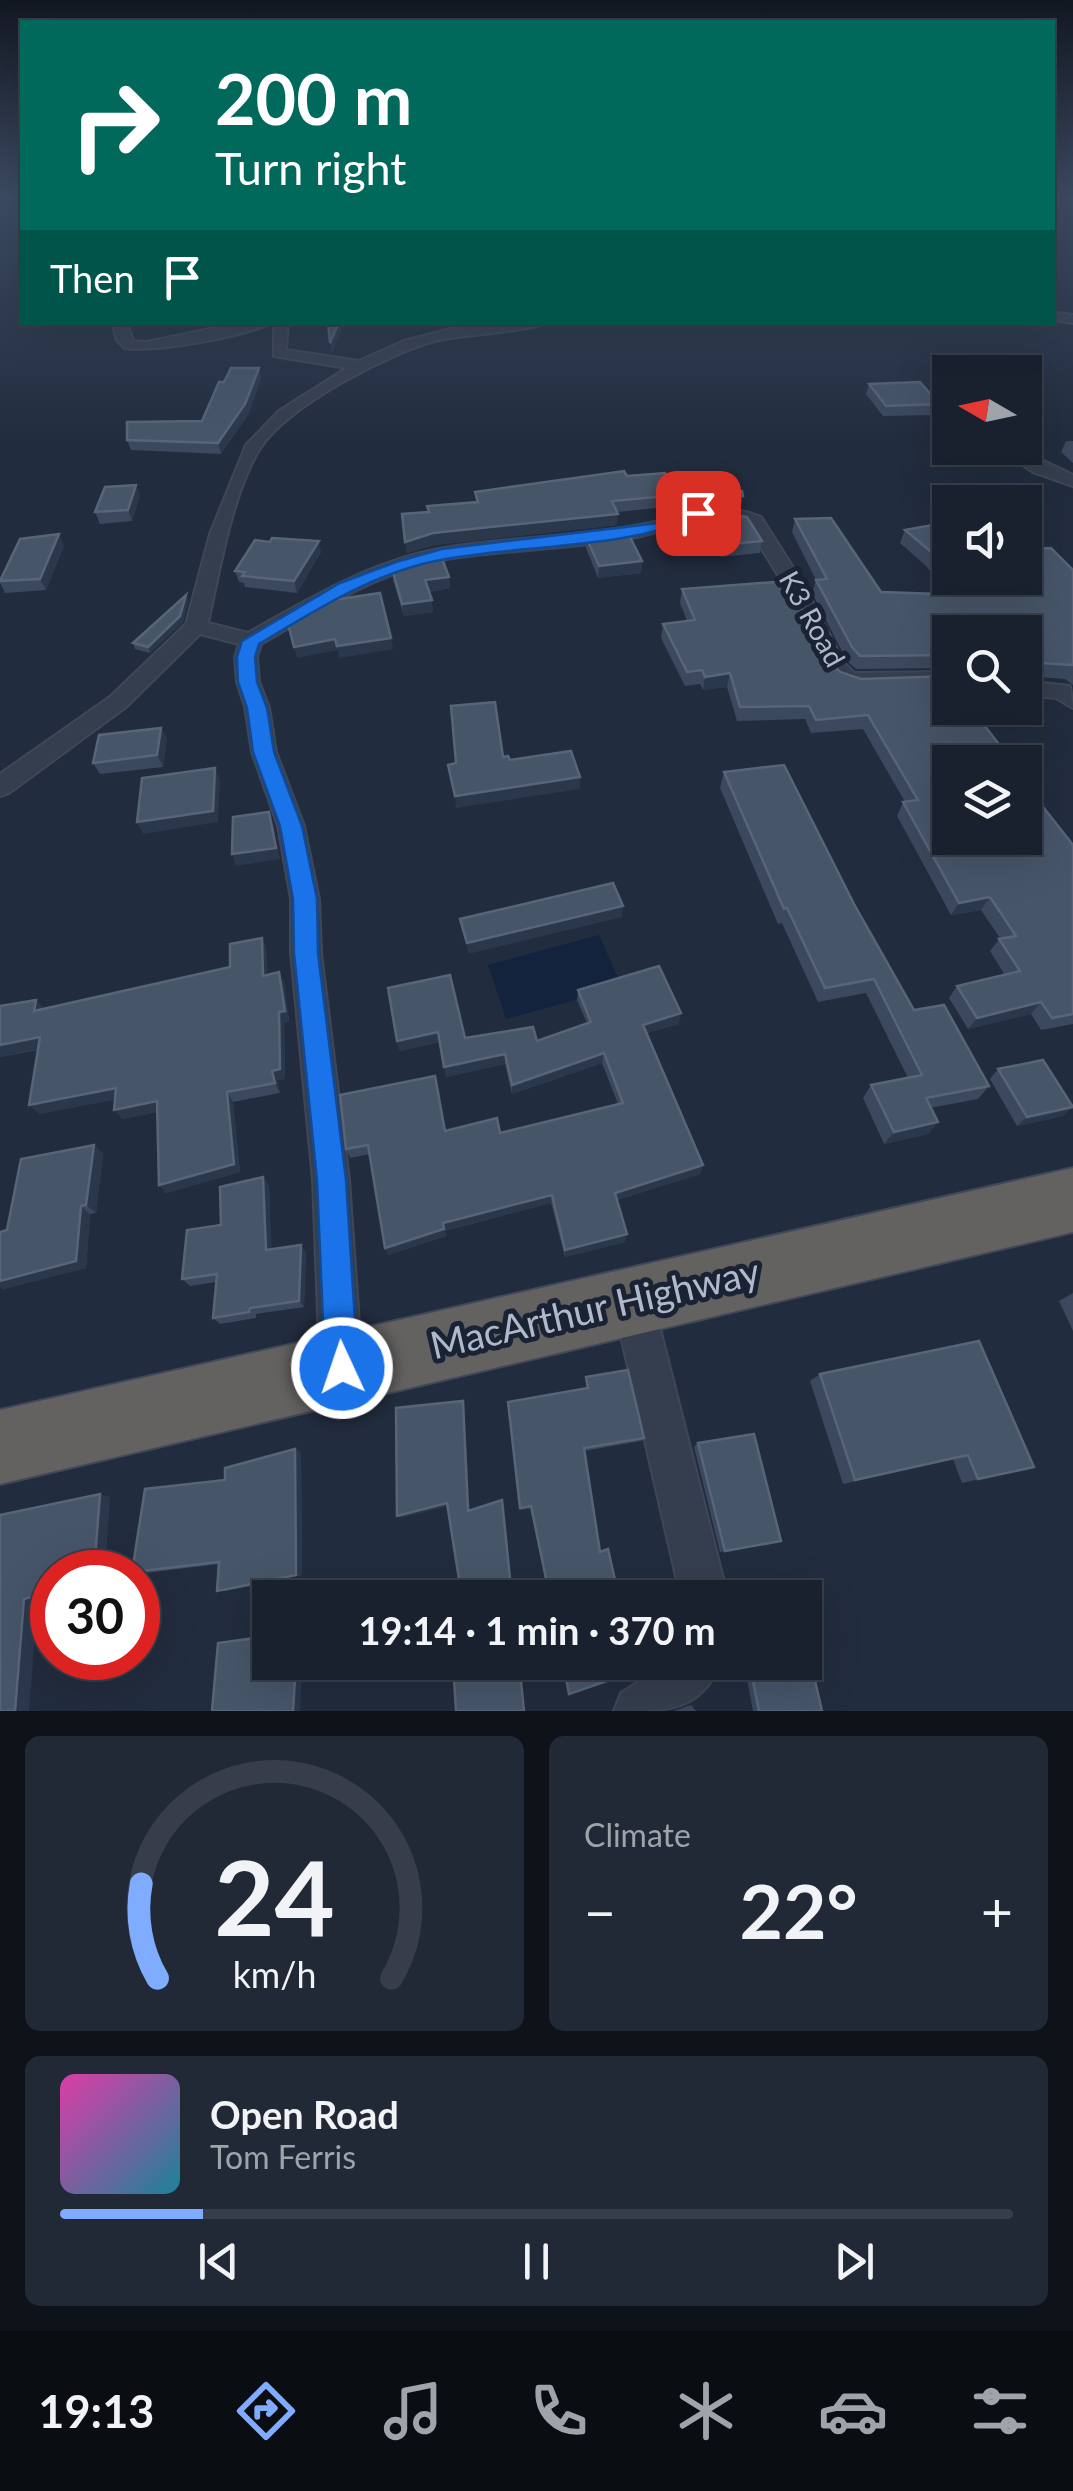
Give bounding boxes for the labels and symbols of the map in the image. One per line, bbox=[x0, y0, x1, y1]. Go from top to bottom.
north arrow bbox=[932, 355, 1042, 465]
pin bbox=[656, 471, 741, 556]
street label: K3 Road bbox=[773, 565, 853, 672]
street label: MacArthur Highway bbox=[426, 1247, 764, 1367]
position arrow bbox=[290, 1316, 394, 1420]
speed limit sign: 30 bbox=[30, 1550, 160, 1680]

